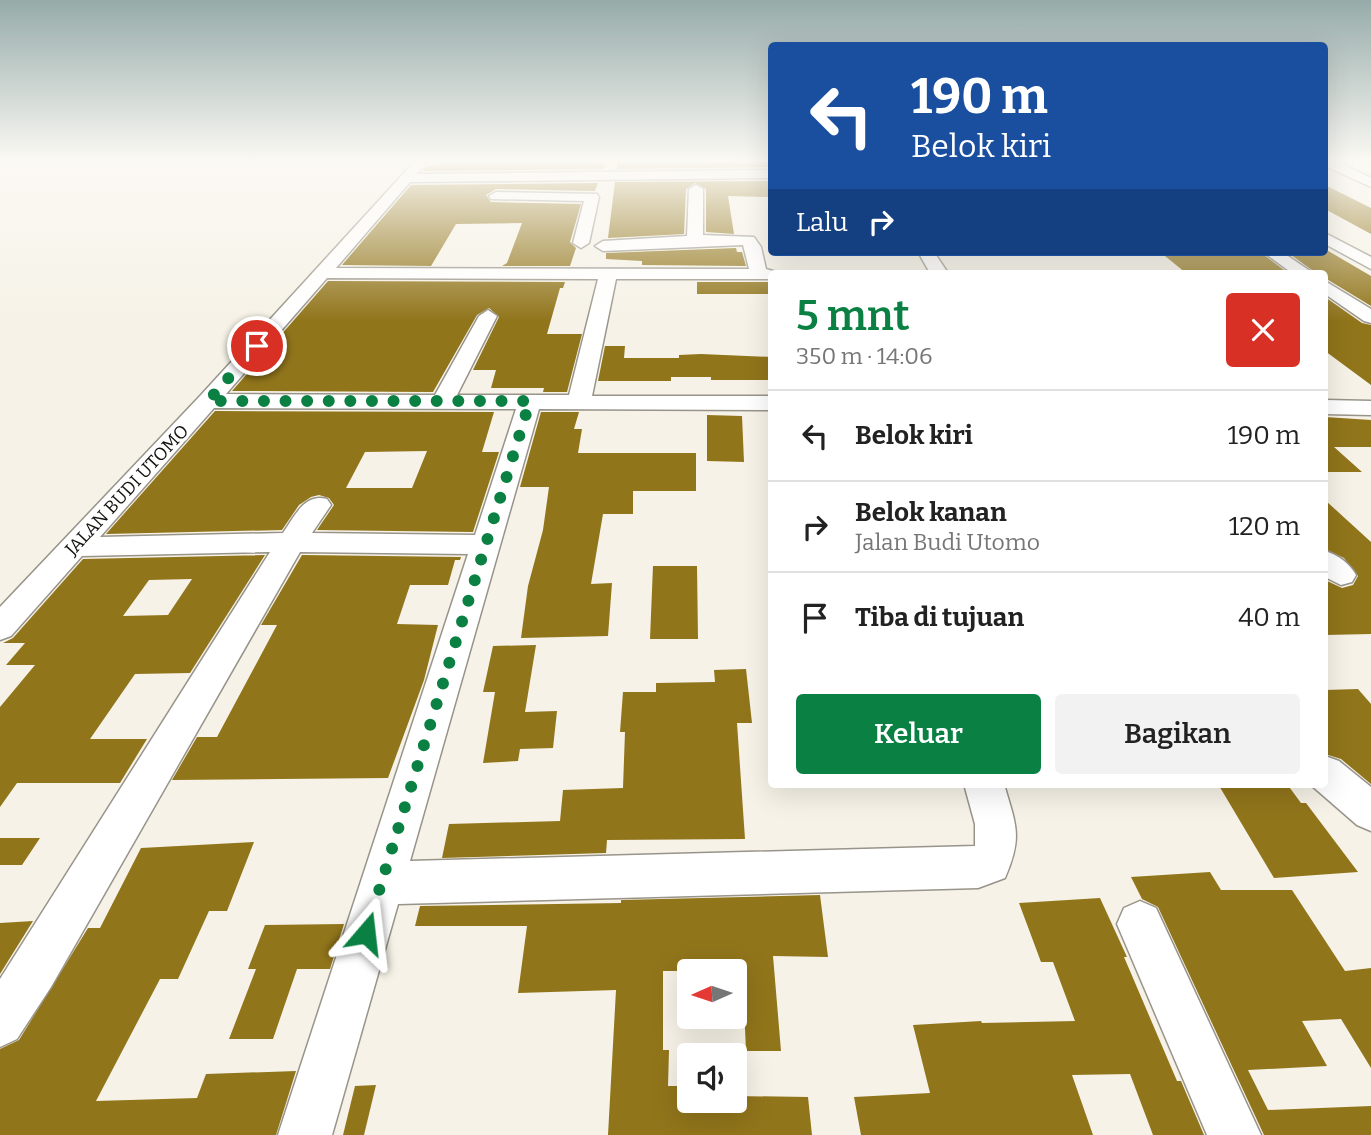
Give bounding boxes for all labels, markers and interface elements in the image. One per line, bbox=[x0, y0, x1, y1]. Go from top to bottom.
text: 190 m bbox=[911, 67, 1048, 126]
icon: left bbox=[796, 70, 887, 161]
text: Belok kiri bbox=[911, 127, 1051, 165]
icon: right bbox=[862, 203, 900, 241]
text: Lalu bbox=[796, 207, 848, 238]
text: 5 mnt bbox=[796, 291, 910, 341]
button: close bbox=[1226, 293, 1300, 367]
pin bbox=[227, 316, 287, 376]
icon: arrive bbox=[238, 327, 276, 365]
text: 350 m · 14:06 bbox=[796, 342, 933, 370]
icon: left bbox=[796, 417, 834, 455]
street label: JALAN BUDI UTOMO bbox=[60, 420, 193, 561]
text: Belok kiri bbox=[855, 420, 973, 451]
text: 190 m bbox=[1228, 420, 1300, 451]
text: Belok kanan bbox=[855, 497, 1007, 528]
icon: right bbox=[796, 508, 834, 546]
text: 120 m bbox=[1229, 511, 1300, 542]
text: Jalan Budi Utomo bbox=[855, 528, 1040, 556]
icon: arrive bbox=[796, 599, 834, 637]
text: Tiba di tujuan bbox=[855, 602, 1024, 633]
text: 40 m bbox=[1238, 602, 1300, 633]
button: Keluar bbox=[796, 694, 1041, 774]
button: Bagikan bbox=[1055, 694, 1300, 774]
position arrow bbox=[329, 896, 403, 970]
north arrow bbox=[677, 959, 747, 1029]
map controls bbox=[677, 959, 747, 1113]
button: sound bbox=[677, 1043, 747, 1113]

